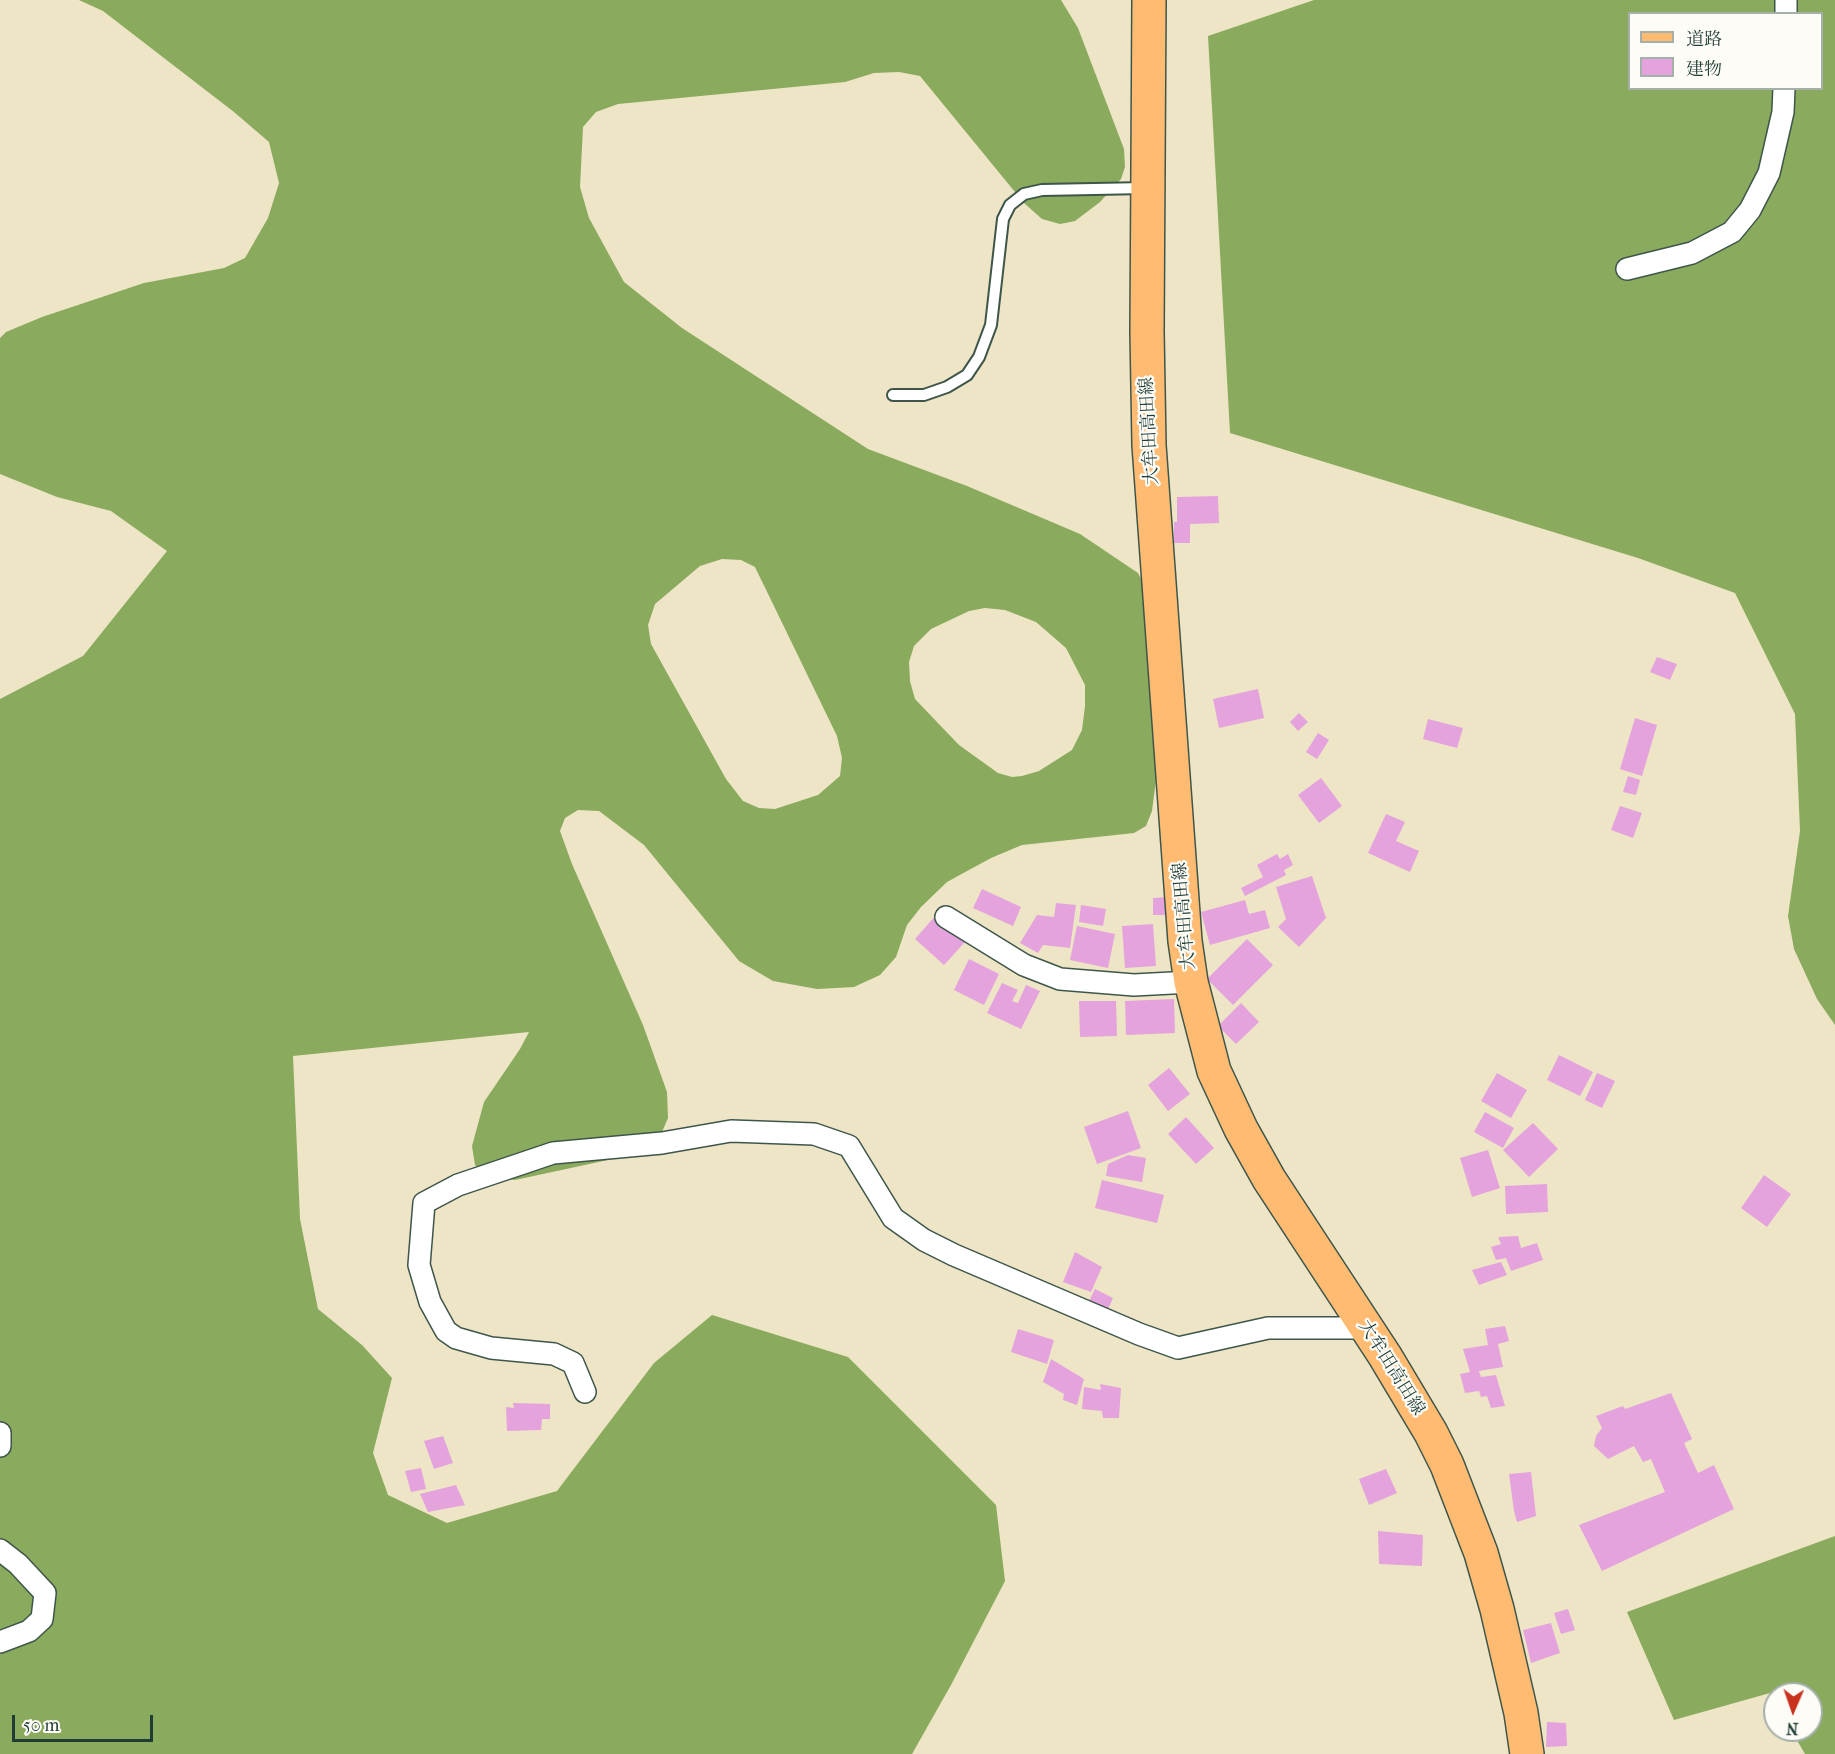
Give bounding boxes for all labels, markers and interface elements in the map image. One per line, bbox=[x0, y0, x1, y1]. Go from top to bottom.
legend bbox=[1628, 12, 1823, 90]
text: 道路 bbox=[1686, 29, 1722, 50]
text: 建物 bbox=[1686, 59, 1722, 80]
street label: 大牟田高田線 bbox=[1136, 377, 1164, 485]
street label: 大牟田高田線 bbox=[1170, 861, 1200, 971]
street label: 大牟田高田線 bbox=[1353, 1316, 1429, 1420]
north arrow bbox=[1763, 1682, 1823, 1742]
scale bar bbox=[15, 1703, 156, 1741]
text: 50 m bbox=[23, 1715, 59, 1736]
text: N bbox=[1786, 1719, 1799, 1738]

